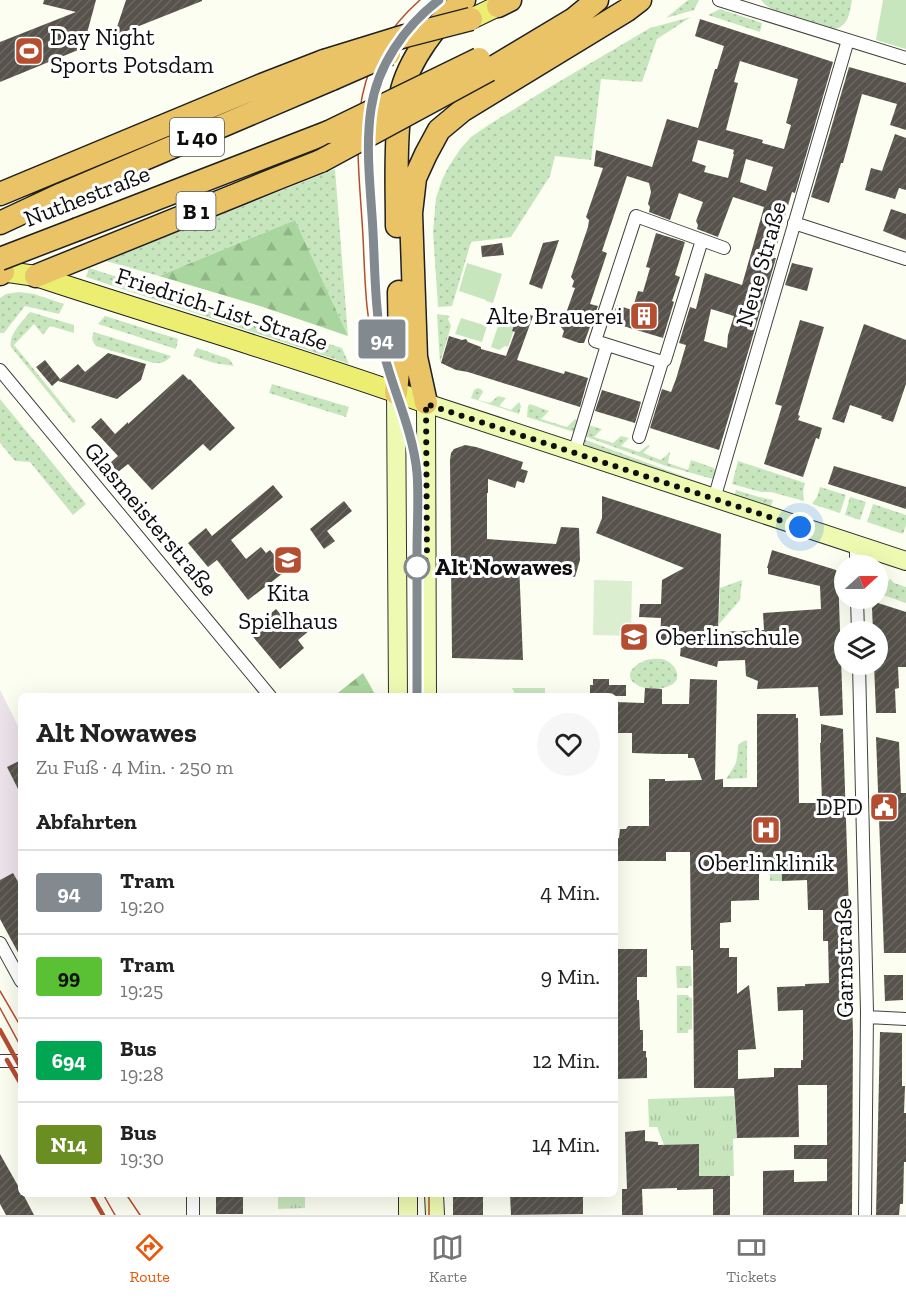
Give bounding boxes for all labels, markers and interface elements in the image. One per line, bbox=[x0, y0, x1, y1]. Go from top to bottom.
place label: Day Night Sports Potsdam bbox=[50, 22, 214, 79]
sports icon: Day Night Sports Potsdam bbox=[13, 35, 45, 67]
road number: L 40 bbox=[170, 118, 224, 156]
street label: Nuthestraße bbox=[20, 158, 154, 233]
road number: B 1 bbox=[176, 192, 216, 230]
street label: Neue Straße bbox=[729, 198, 792, 330]
street label: Friedrich-List-Straße bbox=[112, 261, 332, 357]
building icon: Alte Brauerei bbox=[628, 300, 660, 332]
place label: Alte Brauerei bbox=[486, 301, 623, 330]
line badge: 94 bbox=[355, 320, 409, 358]
text: 94 bbox=[370, 327, 394, 352]
street label: Glasmeisterstraße bbox=[78, 436, 224, 602]
your location bbox=[785, 512, 815, 542]
school or university icon: Kita Spielhaus bbox=[272, 544, 304, 576]
place label: Alt Nowawes bbox=[435, 552, 573, 581]
marker: Alt Nowawes bbox=[404, 554, 430, 580]
north arrow bbox=[834, 555, 888, 609]
map controls bbox=[834, 555, 888, 675]
place label: Kita Spielhaus bbox=[238, 578, 338, 635]
school or university icon: Oberlinschule bbox=[618, 621, 650, 653]
button: layers bbox=[834, 621, 888, 675]
place label: Oberlinschule bbox=[655, 622, 799, 651]
button: heart bbox=[537, 713, 600, 776]
text: Alt Nowawes bbox=[36, 716, 197, 749]
text: Zu Fuß · 4 Min. · 250 m bbox=[36, 755, 233, 779]
public building icon: DPD bbox=[868, 791, 900, 823]
place label: DPD bbox=[816, 792, 863, 821]
text: Abfahrten bbox=[36, 808, 137, 835]
hospital icon: Oberlinklinik bbox=[750, 814, 782, 846]
place label: Oberlinklinik bbox=[698, 848, 835, 877]
text: Tram bbox=[120, 867, 174, 894]
text: 4 Min. bbox=[540, 879, 600, 906]
text: 94 bbox=[57, 880, 81, 905]
text: 19:20 bbox=[120, 894, 165, 918]
street label: Garnstraße bbox=[828, 898, 859, 1018]
text: Tram bbox=[120, 951, 174, 978]
text: 9 Min. bbox=[541, 963, 600, 990]
text: 99 bbox=[58, 964, 80, 989]
text: 19:25 bbox=[120, 978, 163, 1002]
text: Bus bbox=[120, 1035, 157, 1062]
text: 12 Min. bbox=[532, 1047, 600, 1074]
text: 694 bbox=[52, 1048, 86, 1073]
text: 19:28 bbox=[120, 1062, 164, 1086]
text: Bus bbox=[120, 1119, 157, 1146]
text: 14 Min. bbox=[532, 1131, 600, 1158]
text: N14 bbox=[51, 1132, 87, 1157]
text: 19:30 bbox=[120, 1146, 164, 1170]
tab: Route bbox=[130, 1231, 170, 1286]
tab: Karte bbox=[429, 1231, 467, 1286]
tab: Tickets bbox=[726, 1231, 776, 1286]

